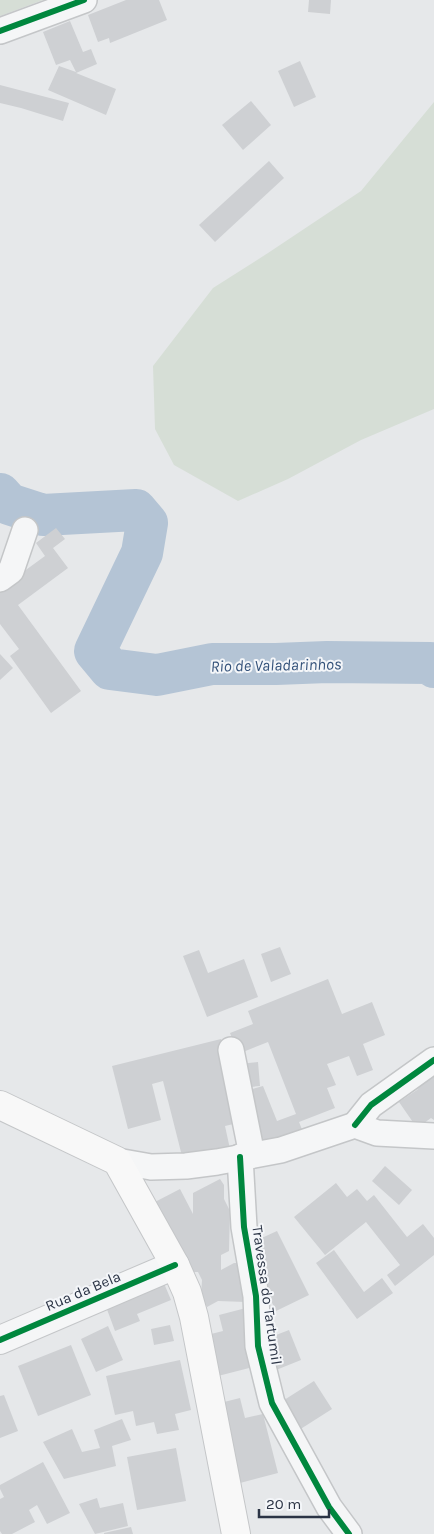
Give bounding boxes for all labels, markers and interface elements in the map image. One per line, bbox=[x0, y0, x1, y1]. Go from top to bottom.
water label: Rio de Valadarinhos bbox=[210, 654, 342, 676]
street label: Travessa do Tartumil bbox=[248, 1224, 286, 1366]
street label: Rua da Bela bbox=[43, 1267, 123, 1315]
scale bar bbox=[259, 1486, 329, 1518]
text: 20 m bbox=[266, 1495, 301, 1513]

